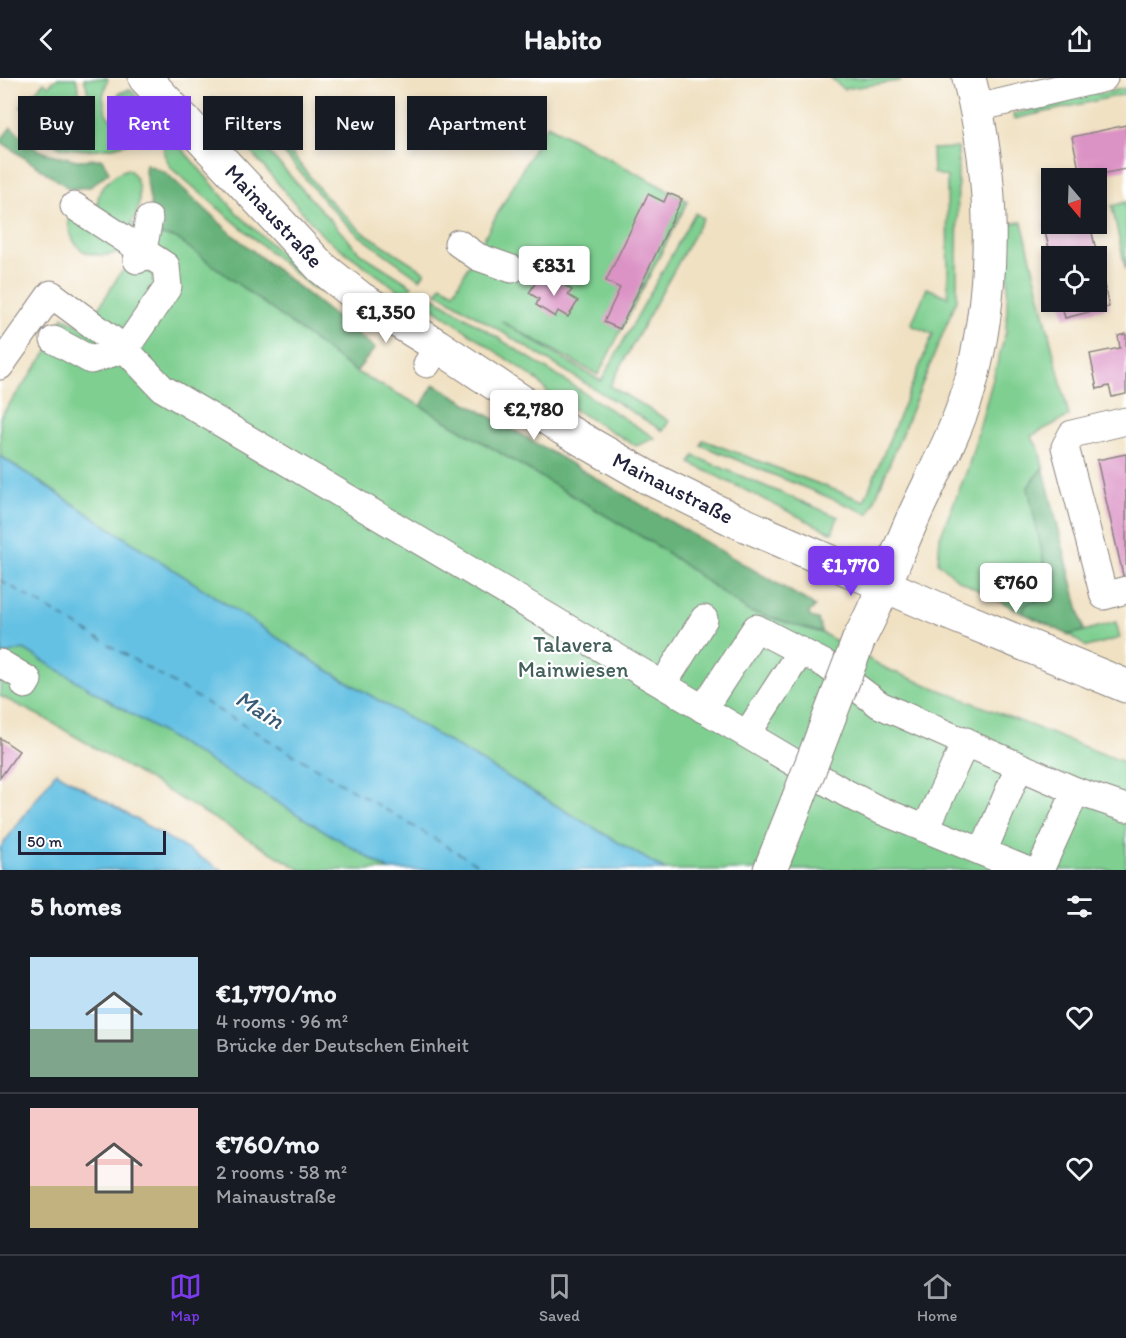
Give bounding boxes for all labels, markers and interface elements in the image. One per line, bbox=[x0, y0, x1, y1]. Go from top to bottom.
icon: back bbox=[30, 23, 63, 56]
text: Habito bbox=[524, 23, 602, 56]
icon: share bbox=[1063, 23, 1096, 56]
chip: Buy bbox=[18, 96, 95, 150]
chip: Rent bbox=[107, 96, 191, 150]
chip: Filters bbox=[203, 96, 303, 150]
chip: New bbox=[315, 96, 395, 150]
chip: Apartment bbox=[407, 96, 547, 150]
street label: Mainaustraße bbox=[219, 158, 329, 274]
north arrow bbox=[1041, 168, 1107, 234]
map controls bbox=[1041, 168, 1107, 312]
pin: €831 bbox=[518, 246, 590, 297]
button: locate bbox=[1041, 246, 1107, 312]
text: €831 bbox=[533, 253, 575, 277]
pin: €1,350 bbox=[337, 293, 435, 344]
text: €1,350 bbox=[356, 300, 416, 324]
pin: €2,780 bbox=[485, 390, 583, 441]
text: €2,780 bbox=[504, 397, 564, 421]
street label: Mainaustraße bbox=[608, 446, 738, 530]
pin: €1,770 bbox=[802, 546, 900, 597]
text: €1,770 bbox=[822, 553, 880, 577]
pin: €760 bbox=[980, 563, 1052, 614]
text: €760 bbox=[994, 570, 1038, 594]
park label: Talavera Mainwiesen bbox=[518, 631, 629, 683]
water label: Main bbox=[231, 683, 290, 735]
scale bar bbox=[18, 828, 166, 856]
text: 50 m bbox=[27, 832, 62, 851]
text: 5 homes bbox=[30, 890, 122, 922]
icon: filters bbox=[1063, 890, 1096, 923]
text: €1,770/mo bbox=[216, 977, 337, 1009]
icon: home bbox=[78, 981, 150, 1053]
icon: heart bbox=[1063, 1001, 1096, 1034]
text: 4 rooms · 96 m² bbox=[216, 1009, 348, 1033]
text: Brücke der Deutschen Einheit bbox=[216, 1033, 469, 1057]
text: €760/mo bbox=[216, 1128, 320, 1160]
icon: home bbox=[78, 1132, 150, 1204]
icon: heart bbox=[1063, 1152, 1096, 1185]
text: 2 rooms · 58 m² bbox=[216, 1160, 347, 1184]
text: Mainaustraße bbox=[216, 1184, 336, 1208]
tab: Map bbox=[169, 1270, 202, 1325]
tab: Saved bbox=[539, 1270, 580, 1325]
tab: Home bbox=[917, 1270, 957, 1325]

